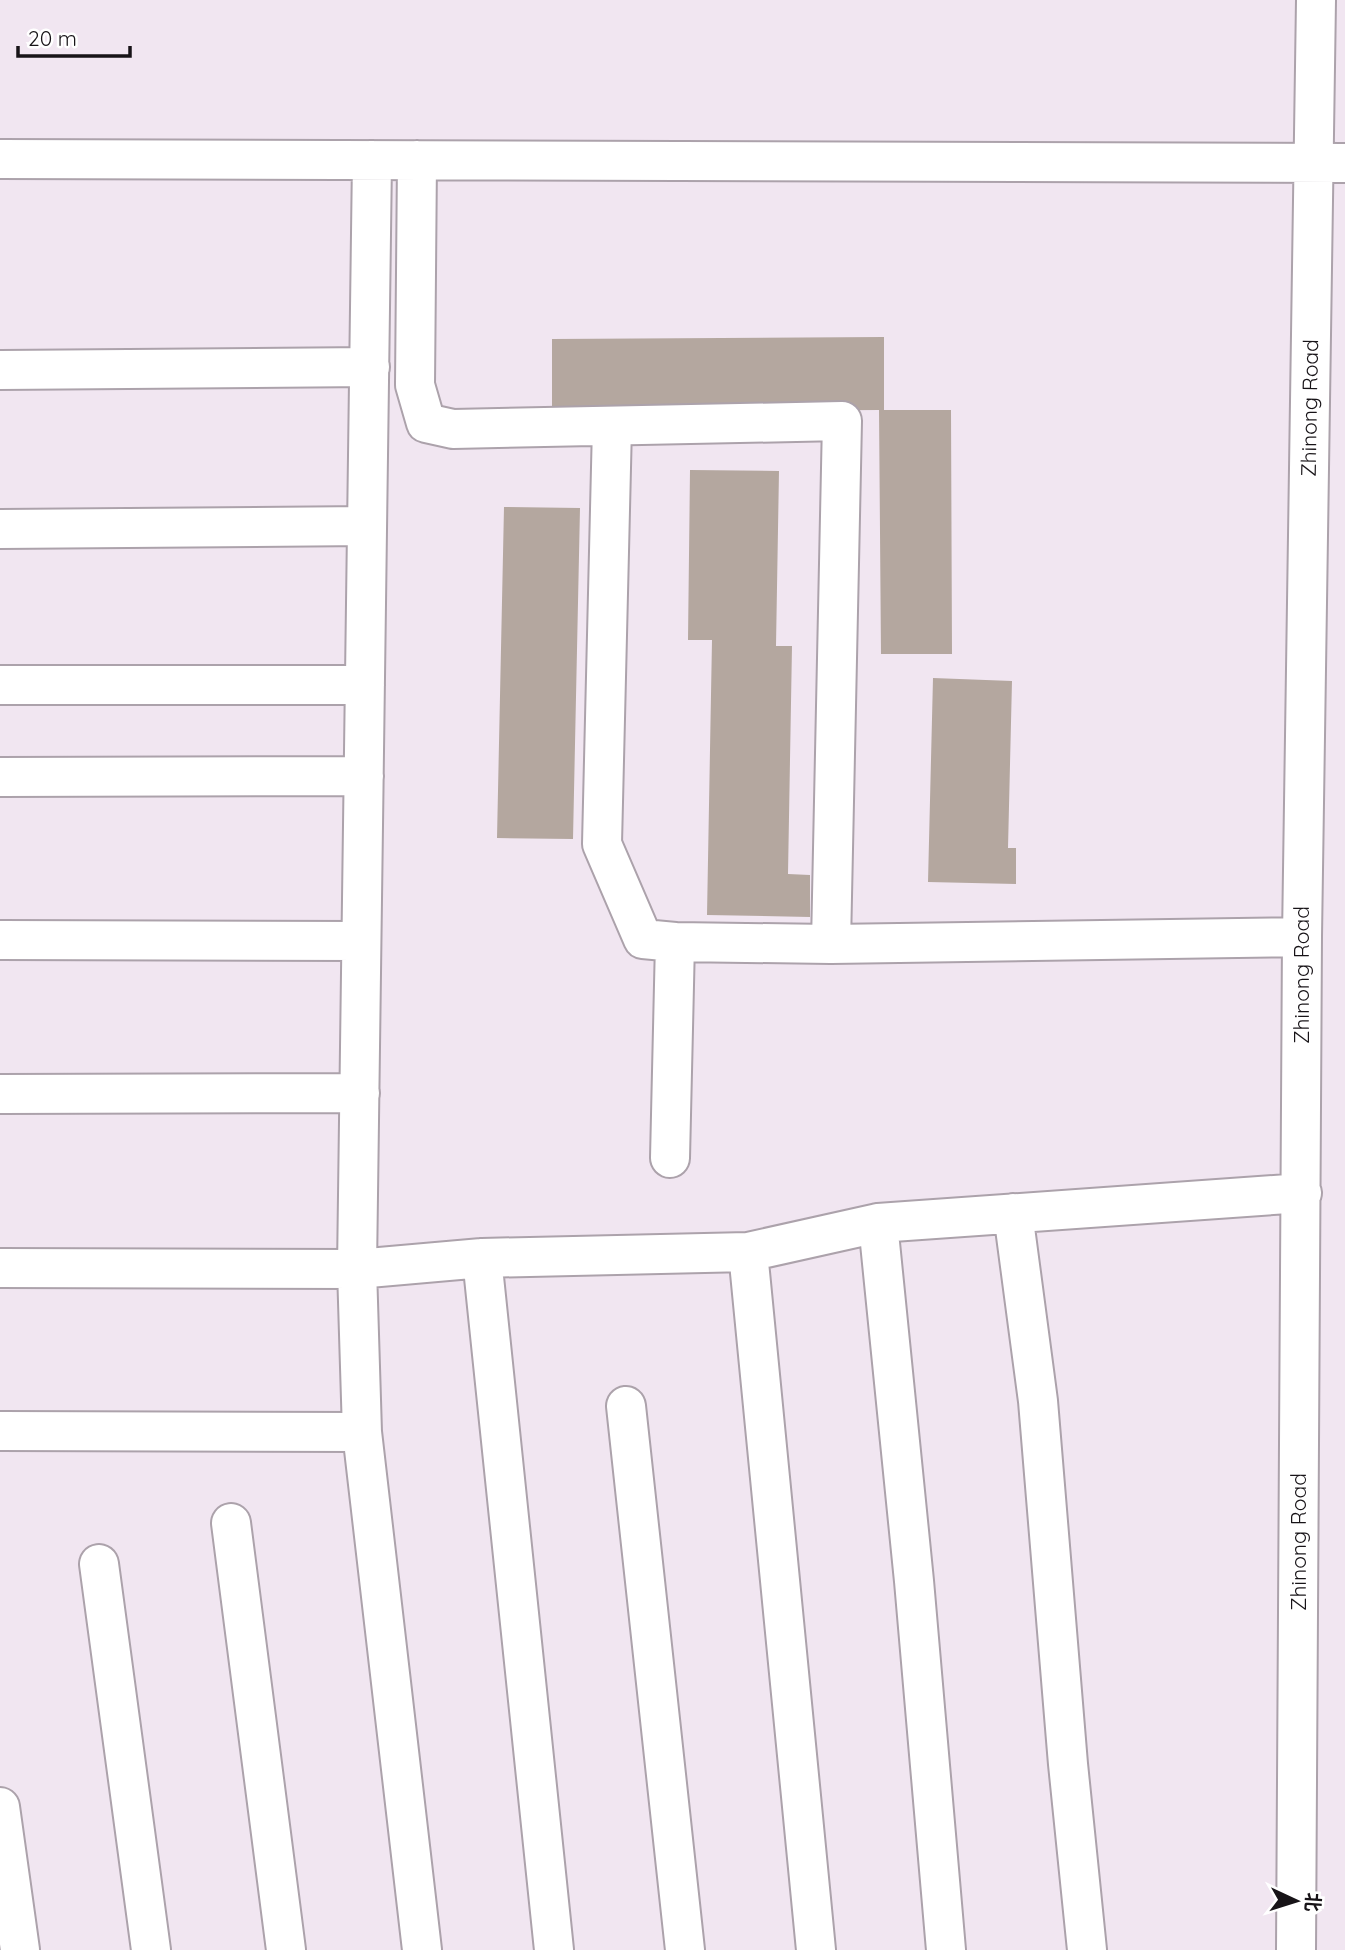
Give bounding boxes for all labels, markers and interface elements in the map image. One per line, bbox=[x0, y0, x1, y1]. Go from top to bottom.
scale bar bbox=[18, 14, 130, 58]
text: 20 m bbox=[28, 25, 77, 51]
street label: Zhinong Road bbox=[1295, 339, 1323, 477]
street label: Zhinong Road bbox=[1288, 906, 1314, 1044]
street label: Zhinong Road bbox=[1285, 1473, 1311, 1611]
north arrow bbox=[1261, 1866, 1331, 1936]
text: 北 bbox=[1300, 1892, 1326, 1913]

